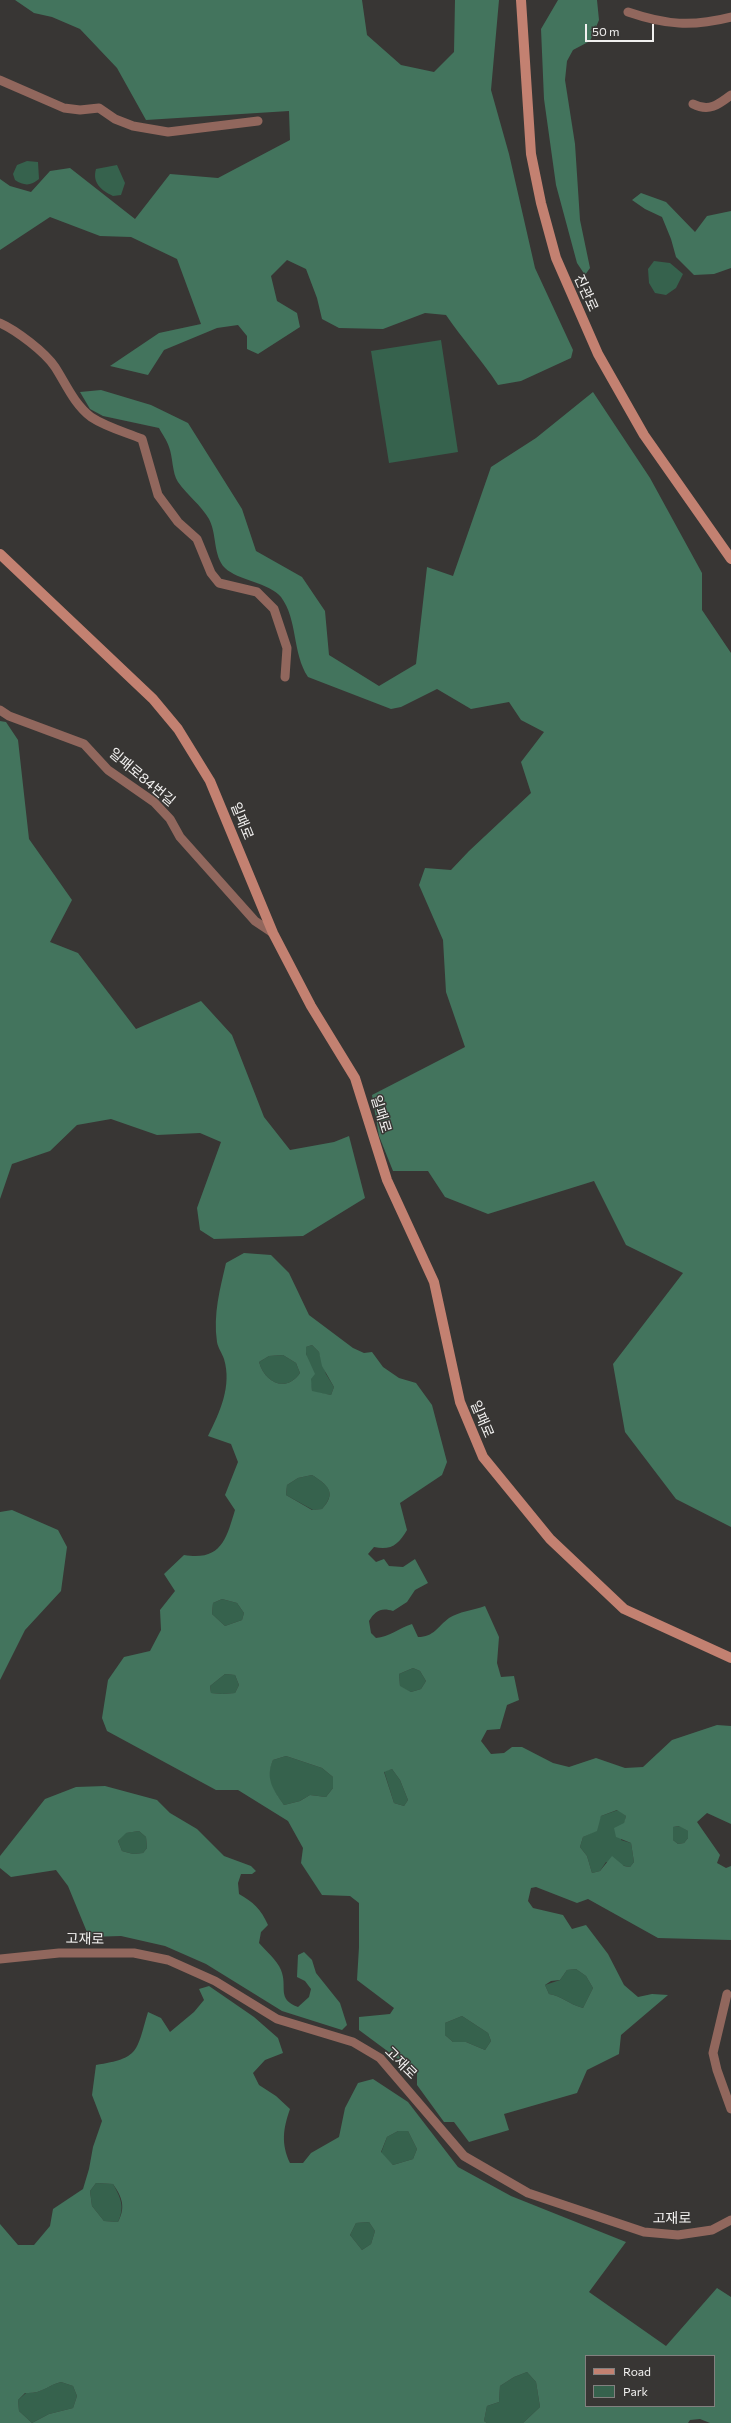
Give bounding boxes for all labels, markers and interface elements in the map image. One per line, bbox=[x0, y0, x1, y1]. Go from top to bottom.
scale bar bbox=[587, 16, 656, 42]
text: 50 m bbox=[592, 24, 620, 38]
street label: 진관로 bbox=[570, 272, 602, 314]
street label: 일패로84번길 bbox=[105, 744, 179, 810]
street label: 일패로 bbox=[227, 800, 257, 842]
street label: 일패로 bbox=[367, 1093, 395, 1135]
street label: 일패로 bbox=[467, 1398, 497, 1440]
street label: 고재로 bbox=[66, 1930, 104, 1948]
street label: 고재로 bbox=[381, 2043, 421, 2083]
street label: 고재로 bbox=[653, 2210, 691, 2226]
legend bbox=[585, 2355, 715, 2407]
text: Road bbox=[623, 2364, 651, 2378]
text: Park bbox=[623, 2384, 648, 2398]

